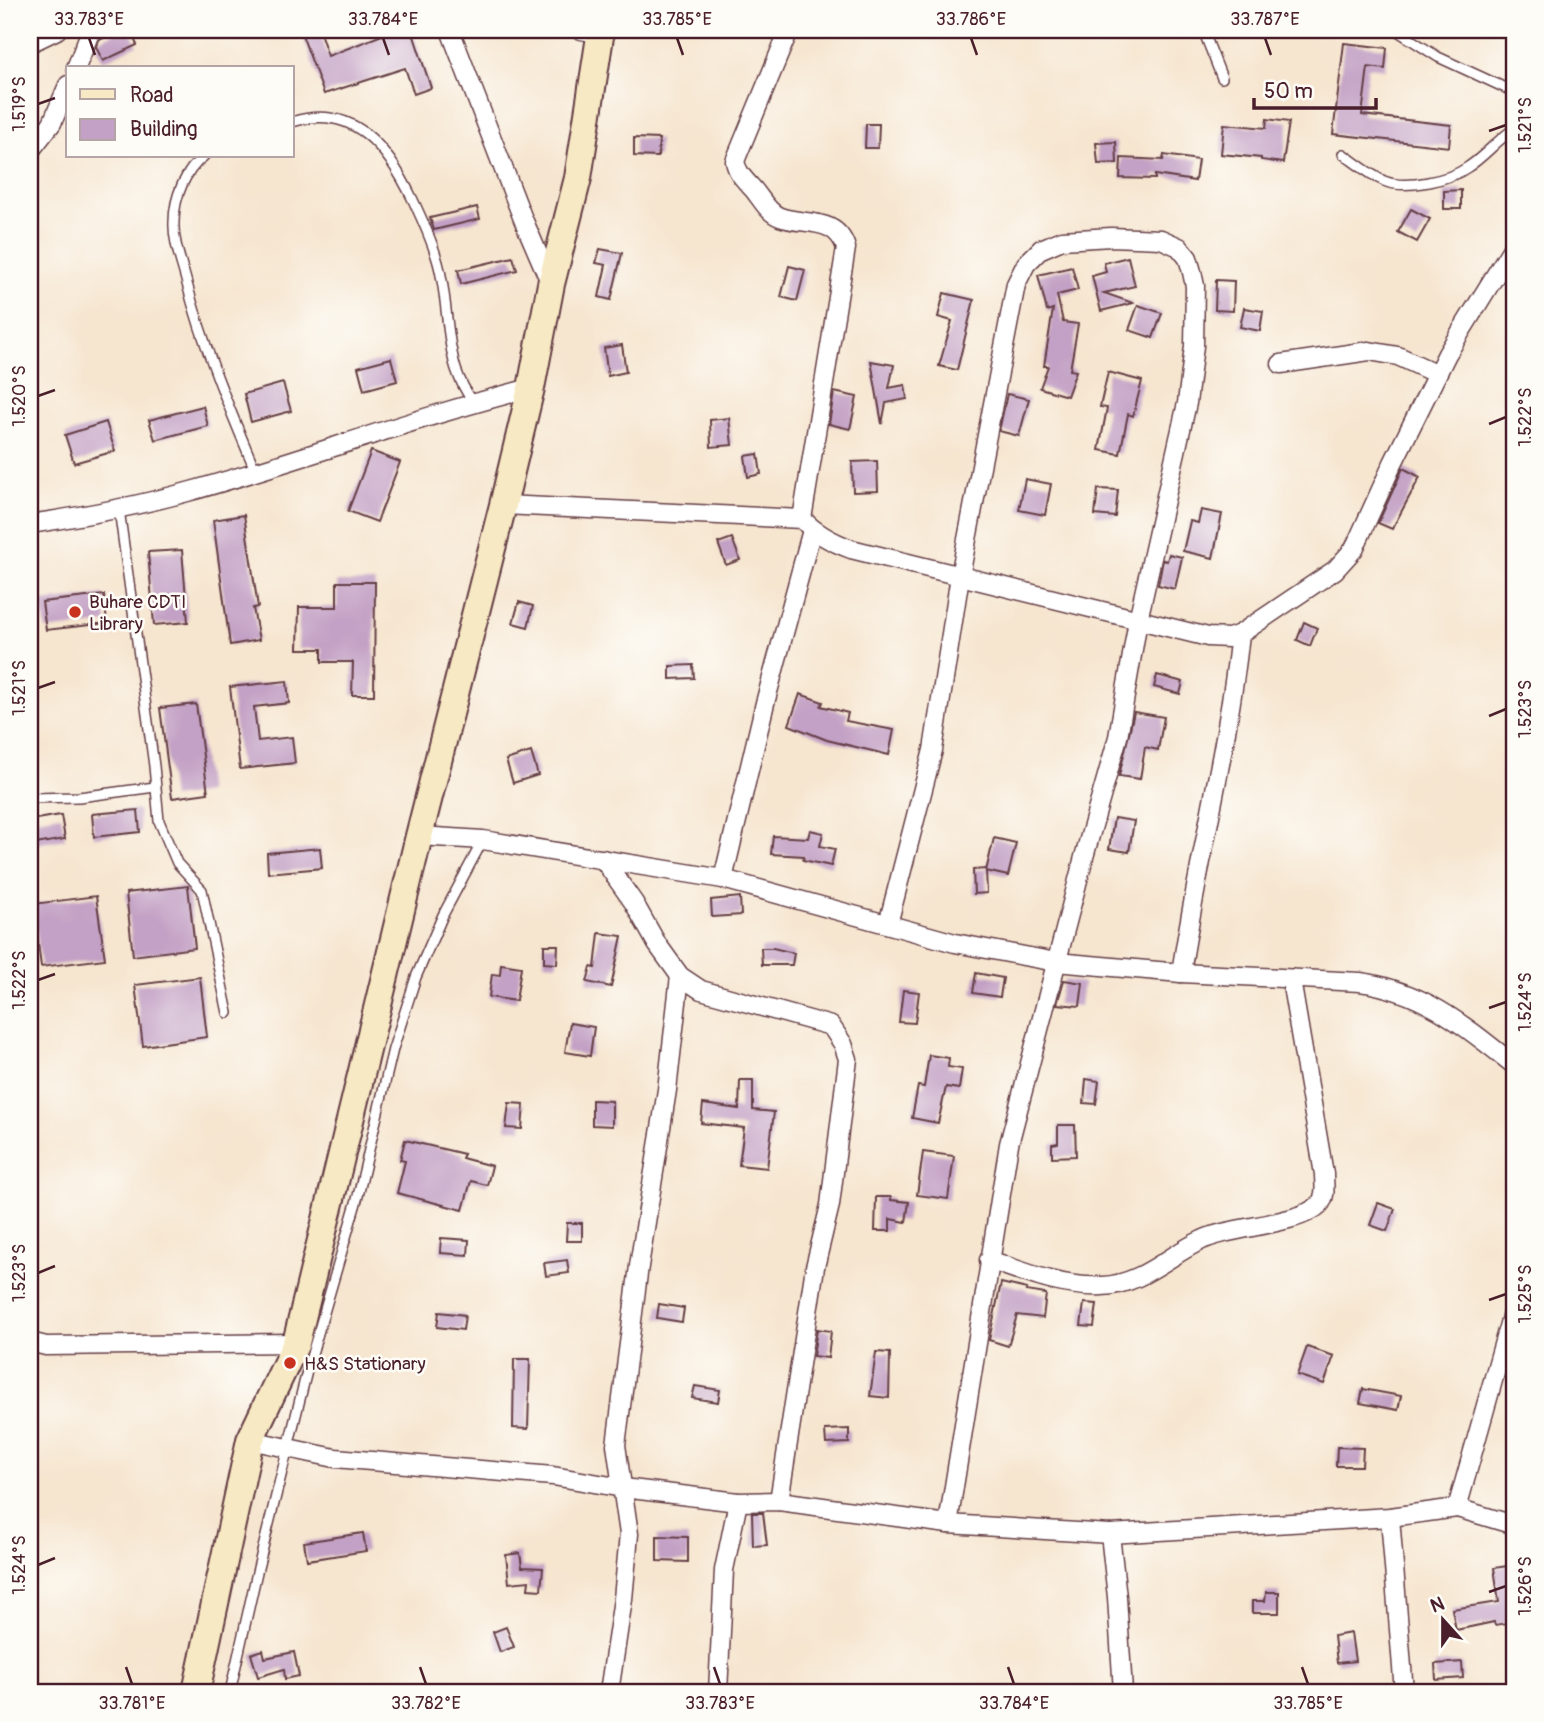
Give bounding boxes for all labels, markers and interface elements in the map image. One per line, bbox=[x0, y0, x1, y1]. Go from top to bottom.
text: 33.783°E bbox=[54, 8, 124, 31]
text: 33.784°E bbox=[348, 8, 418, 31]
text: 33.785°E bbox=[642, 8, 712, 31]
text: 33.786°E bbox=[936, 8, 1006, 31]
text: 33.787°E bbox=[1230, 8, 1300, 31]
legend bbox=[66, 66, 294, 158]
scale bar bbox=[1254, 66, 1376, 110]
text: 1.519°S bbox=[8, 76, 31, 132]
text: 50 m bbox=[1264, 78, 1313, 105]
text: Road bbox=[130, 82, 174, 109]
text: 1.521°S bbox=[1514, 97, 1537, 153]
text: Building bbox=[130, 116, 197, 143]
text: 1.520°S bbox=[8, 365, 31, 427]
text: 1.522°S bbox=[1514, 387, 1537, 447]
place label: Buhare CDTI Library bbox=[89, 590, 186, 636]
marker: Buhare CDTI Library bbox=[67, 604, 83, 620]
text: 1.521°S bbox=[8, 660, 31, 716]
text: 1.523°S bbox=[1514, 680, 1537, 738]
text: 1.522°S bbox=[8, 950, 31, 1010]
text: 1.524°S bbox=[1514, 972, 1537, 1032]
text: 1.523°S bbox=[8, 1244, 31, 1302]
text: 1.525°S bbox=[1514, 1265, 1537, 1323]
place label: H&S Stationary bbox=[304, 1352, 426, 1376]
marker: H&S Stationary bbox=[282, 1355, 298, 1371]
text: 1.524°S bbox=[8, 1535, 31, 1595]
text: 1.526°S bbox=[1514, 1556, 1537, 1616]
north arrow bbox=[1408, 1586, 1478, 1656]
text: N bbox=[1427, 1592, 1448, 1619]
text: 33.781°E bbox=[99, 1692, 165, 1715]
text: 33.782°E bbox=[391, 1692, 461, 1715]
text: 33.783°E bbox=[685, 1692, 755, 1715]
text: 33.784°E bbox=[979, 1692, 1049, 1715]
text: 33.785°E bbox=[1273, 1692, 1343, 1715]

